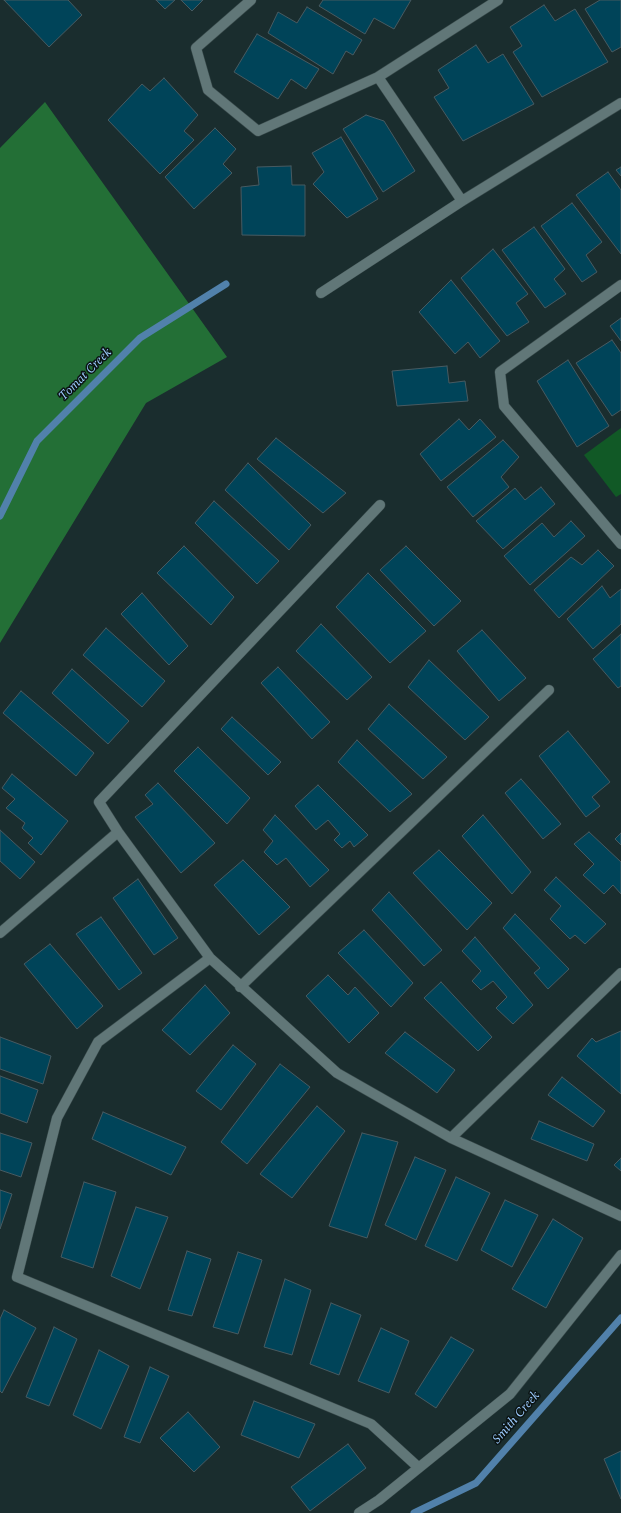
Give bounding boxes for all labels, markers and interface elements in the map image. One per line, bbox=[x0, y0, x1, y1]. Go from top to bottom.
water label: Tomat Creek bbox=[56, 345, 116, 405]
water label: Smith Creek bbox=[490, 1389, 544, 1447]

